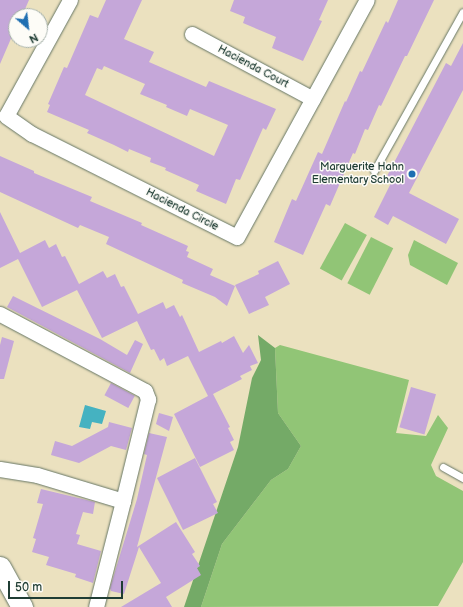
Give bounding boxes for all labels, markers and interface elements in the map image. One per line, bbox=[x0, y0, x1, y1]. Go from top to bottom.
north arrow bbox=[8, 8, 48, 48]
text: N bbox=[27, 30, 40, 46]
street label: Hacienda Court bbox=[215, 43, 291, 91]
place label: Marguerite Hahn Elementary School bbox=[311, 161, 404, 187]
marker: Marguerite Hahn Elementary School bbox=[407, 169, 417, 179]
street label: Hacienda Circle bbox=[143, 186, 221, 234]
scale bar bbox=[10, 573, 125, 599]
text: 50 m bbox=[15, 580, 42, 595]

